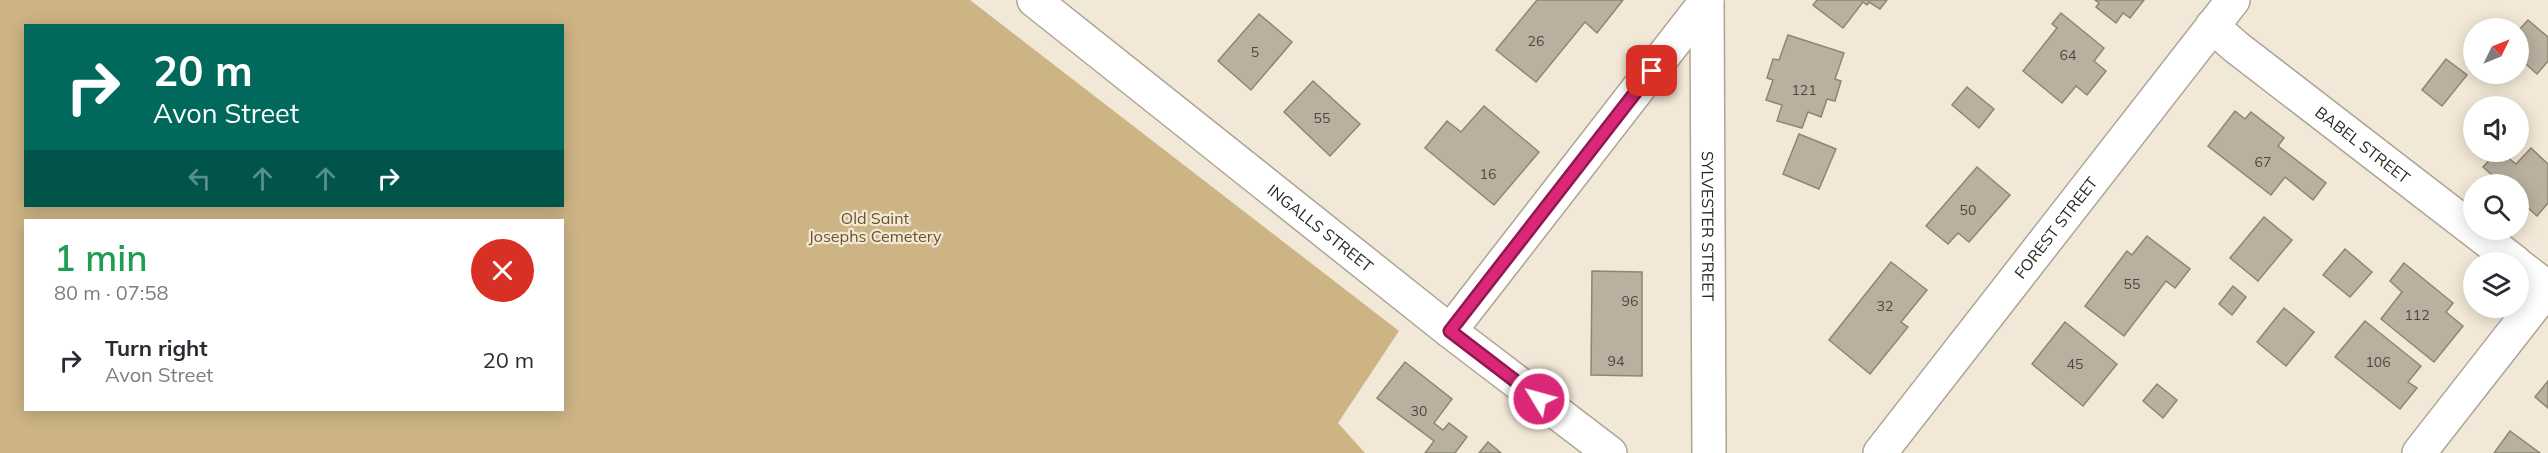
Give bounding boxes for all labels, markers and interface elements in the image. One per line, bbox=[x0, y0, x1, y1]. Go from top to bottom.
north arrow bbox=[2463, 18, 2529, 84]
map controls bbox=[2463, 18, 2529, 318]
house number: 26 bbox=[1528, 32, 1544, 50]
house number: 5 bbox=[1251, 43, 1259, 61]
text: 20 m bbox=[153, 44, 253, 97]
pin bbox=[1626, 45, 1677, 96]
house number: 64 bbox=[2060, 46, 2077, 64]
icon: right bbox=[54, 48, 132, 126]
icon: arrive bbox=[1635, 54, 1668, 87]
house number: 121 bbox=[1791, 81, 1817, 99]
text: Avon Street bbox=[153, 96, 299, 130]
button: sound bbox=[2463, 96, 2529, 162]
street label: BABEL STREET bbox=[2311, 102, 2415, 188]
house number: 55 bbox=[1314, 109, 1330, 127]
street label: SYLVESTER STREET bbox=[1698, 151, 1718, 301]
house number: 67 bbox=[2255, 153, 2271, 171]
icon: left bbox=[183, 162, 216, 195]
icon: ahead bbox=[246, 162, 279, 195]
icon: ahead bbox=[309, 162, 342, 195]
icon: right bbox=[372, 162, 405, 195]
house number: 16 bbox=[1480, 165, 1496, 183]
street label: FOREST STREET bbox=[2010, 172, 2102, 282]
button: search bbox=[2463, 174, 2529, 240]
street label: INGALLS STREET bbox=[1263, 180, 1378, 276]
house number: 50 bbox=[1960, 201, 1976, 219]
park label: Old Saint Josephs Cemetery bbox=[809, 208, 942, 246]
text: 1 min bbox=[54, 235, 148, 280]
button: close bbox=[471, 239, 534, 302]
button: layers bbox=[2463, 252, 2529, 318]
house number: 55 bbox=[2124, 275, 2140, 293]
text: 80 m · 07:58 bbox=[54, 280, 168, 305]
house number: 96 bbox=[1622, 292, 1638, 310]
house number: 32 bbox=[1877, 297, 1893, 315]
house number: 112 bbox=[2404, 306, 2430, 324]
text: Turn right bbox=[105, 334, 208, 362]
icon: right bbox=[54, 344, 87, 377]
text: 20 m bbox=[483, 346, 534, 374]
house number: 94 bbox=[1608, 352, 1625, 370]
house number: 106 bbox=[2365, 353, 2391, 371]
house number: 45 bbox=[2067, 355, 2083, 373]
text: Avon Street bbox=[105, 362, 213, 387]
position arrow bbox=[1507, 367, 1571, 431]
house number: 30 bbox=[1411, 402, 1427, 420]

